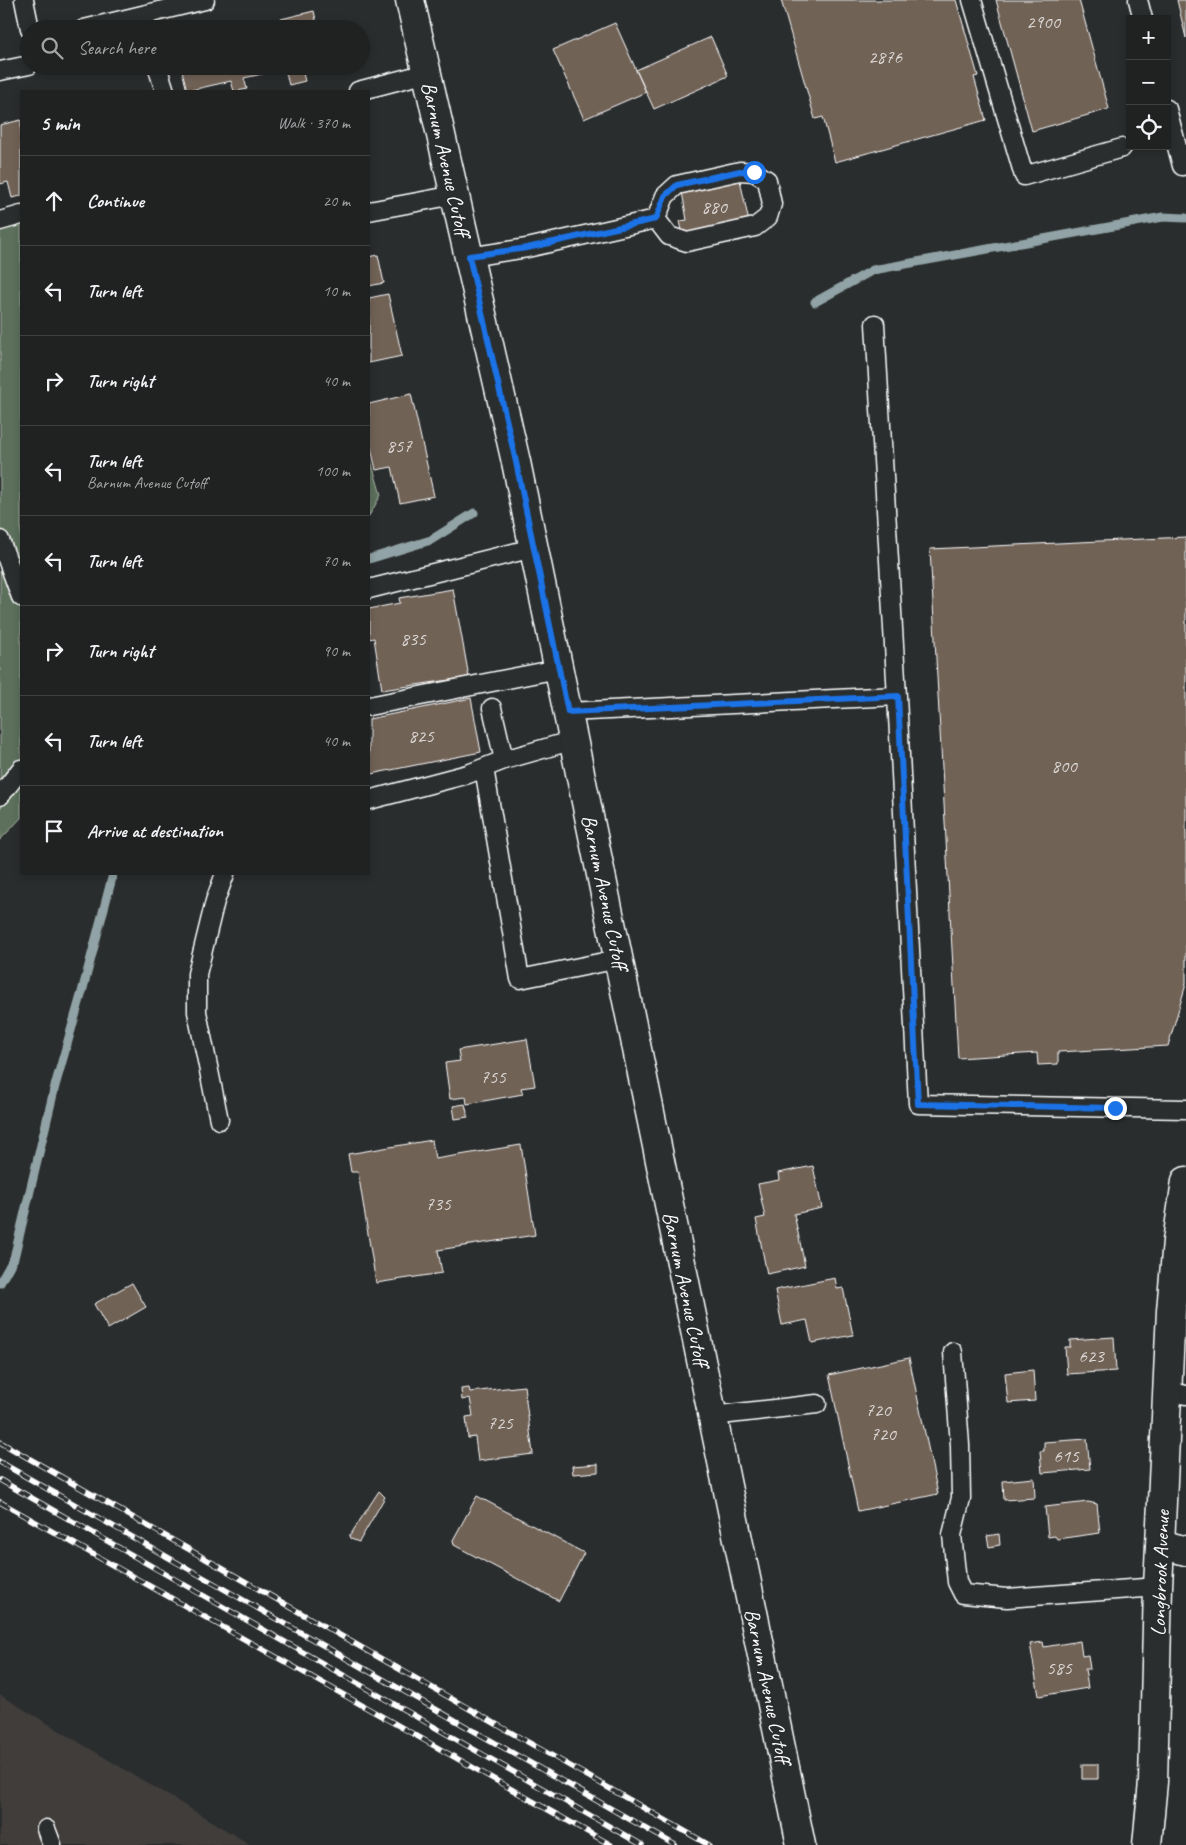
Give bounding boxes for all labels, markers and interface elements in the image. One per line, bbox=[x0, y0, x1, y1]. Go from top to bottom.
house number: 2900 bbox=[1026, 10, 1062, 34]
map controls bbox=[1126, 15, 1171, 150]
button: + bbox=[1126, 15, 1171, 60]
search box bbox=[20, 20, 370, 75]
icon: search bbox=[38, 34, 66, 62]
text: Search here bbox=[78, 36, 155, 60]
house number: 2876 bbox=[868, 45, 904, 69]
button: − bbox=[1126, 60, 1171, 105]
street label: Barnum Avenue Cutoff bbox=[416, 79, 477, 243]
button: locate bbox=[1126, 105, 1171, 150]
text: 5 min bbox=[40, 110, 80, 136]
text: Walk · 370 m bbox=[278, 113, 350, 133]
route start bbox=[743, 161, 766, 184]
icon: ahead bbox=[40, 187, 68, 215]
text: Continue bbox=[87, 189, 144, 213]
text: 20 m bbox=[323, 191, 350, 211]
house number: 880 bbox=[701, 195, 728, 219]
icon: left bbox=[40, 277, 68, 305]
text: Turn left bbox=[87, 279, 142, 303]
text: 10 m bbox=[323, 281, 350, 301]
icon: right bbox=[40, 367, 68, 395]
text: Turn right bbox=[87, 369, 154, 393]
text: 40 m bbox=[323, 371, 350, 391]
house number: 857 bbox=[386, 434, 413, 458]
text: Turn left bbox=[87, 449, 142, 473]
icon: left bbox=[40, 457, 68, 485]
text: 100 m bbox=[316, 461, 350, 481]
text: Barnum Avenue Cutoff bbox=[87, 473, 207, 493]
icon: left bbox=[40, 547, 68, 575]
text: Turn left bbox=[87, 549, 142, 573]
text: 70 m bbox=[323, 551, 350, 571]
house number: 835 bbox=[400, 627, 427, 651]
icon: right bbox=[40, 637, 68, 665]
text: Turn right bbox=[87, 639, 154, 663]
text: 90 m bbox=[323, 641, 350, 661]
house number: 825 bbox=[408, 724, 435, 748]
icon: left bbox=[40, 727, 68, 755]
text: Turn left bbox=[87, 729, 142, 753]
text: 40 m bbox=[323, 731, 350, 751]
house number: 800 bbox=[1051, 754, 1078, 778]
street label: Barnum Avenue Cutoff bbox=[576, 812, 635, 976]
icon: arrive bbox=[40, 817, 68, 845]
text: Arrive at destination bbox=[87, 819, 223, 843]
house number: 755 bbox=[480, 1065, 507, 1089]
route end bbox=[1104, 1097, 1127, 1120]
house number: 735 bbox=[425, 1192, 452, 1216]
street label: Barnum Avenue Cutoff bbox=[657, 1209, 716, 1373]
house number: 623 bbox=[1078, 1344, 1105, 1368]
house number: 720 bbox=[865, 1398, 892, 1422]
house number: 725 bbox=[487, 1411, 514, 1435]
house number: 720 bbox=[870, 1422, 897, 1446]
house number: 615 bbox=[1053, 1444, 1080, 1468]
street label: Longbrook Avenue bbox=[1145, 1508, 1175, 1636]
street label: Barnum Avenue Cutoff bbox=[739, 1606, 798, 1770]
house number: 585 bbox=[1046, 1656, 1073, 1680]

